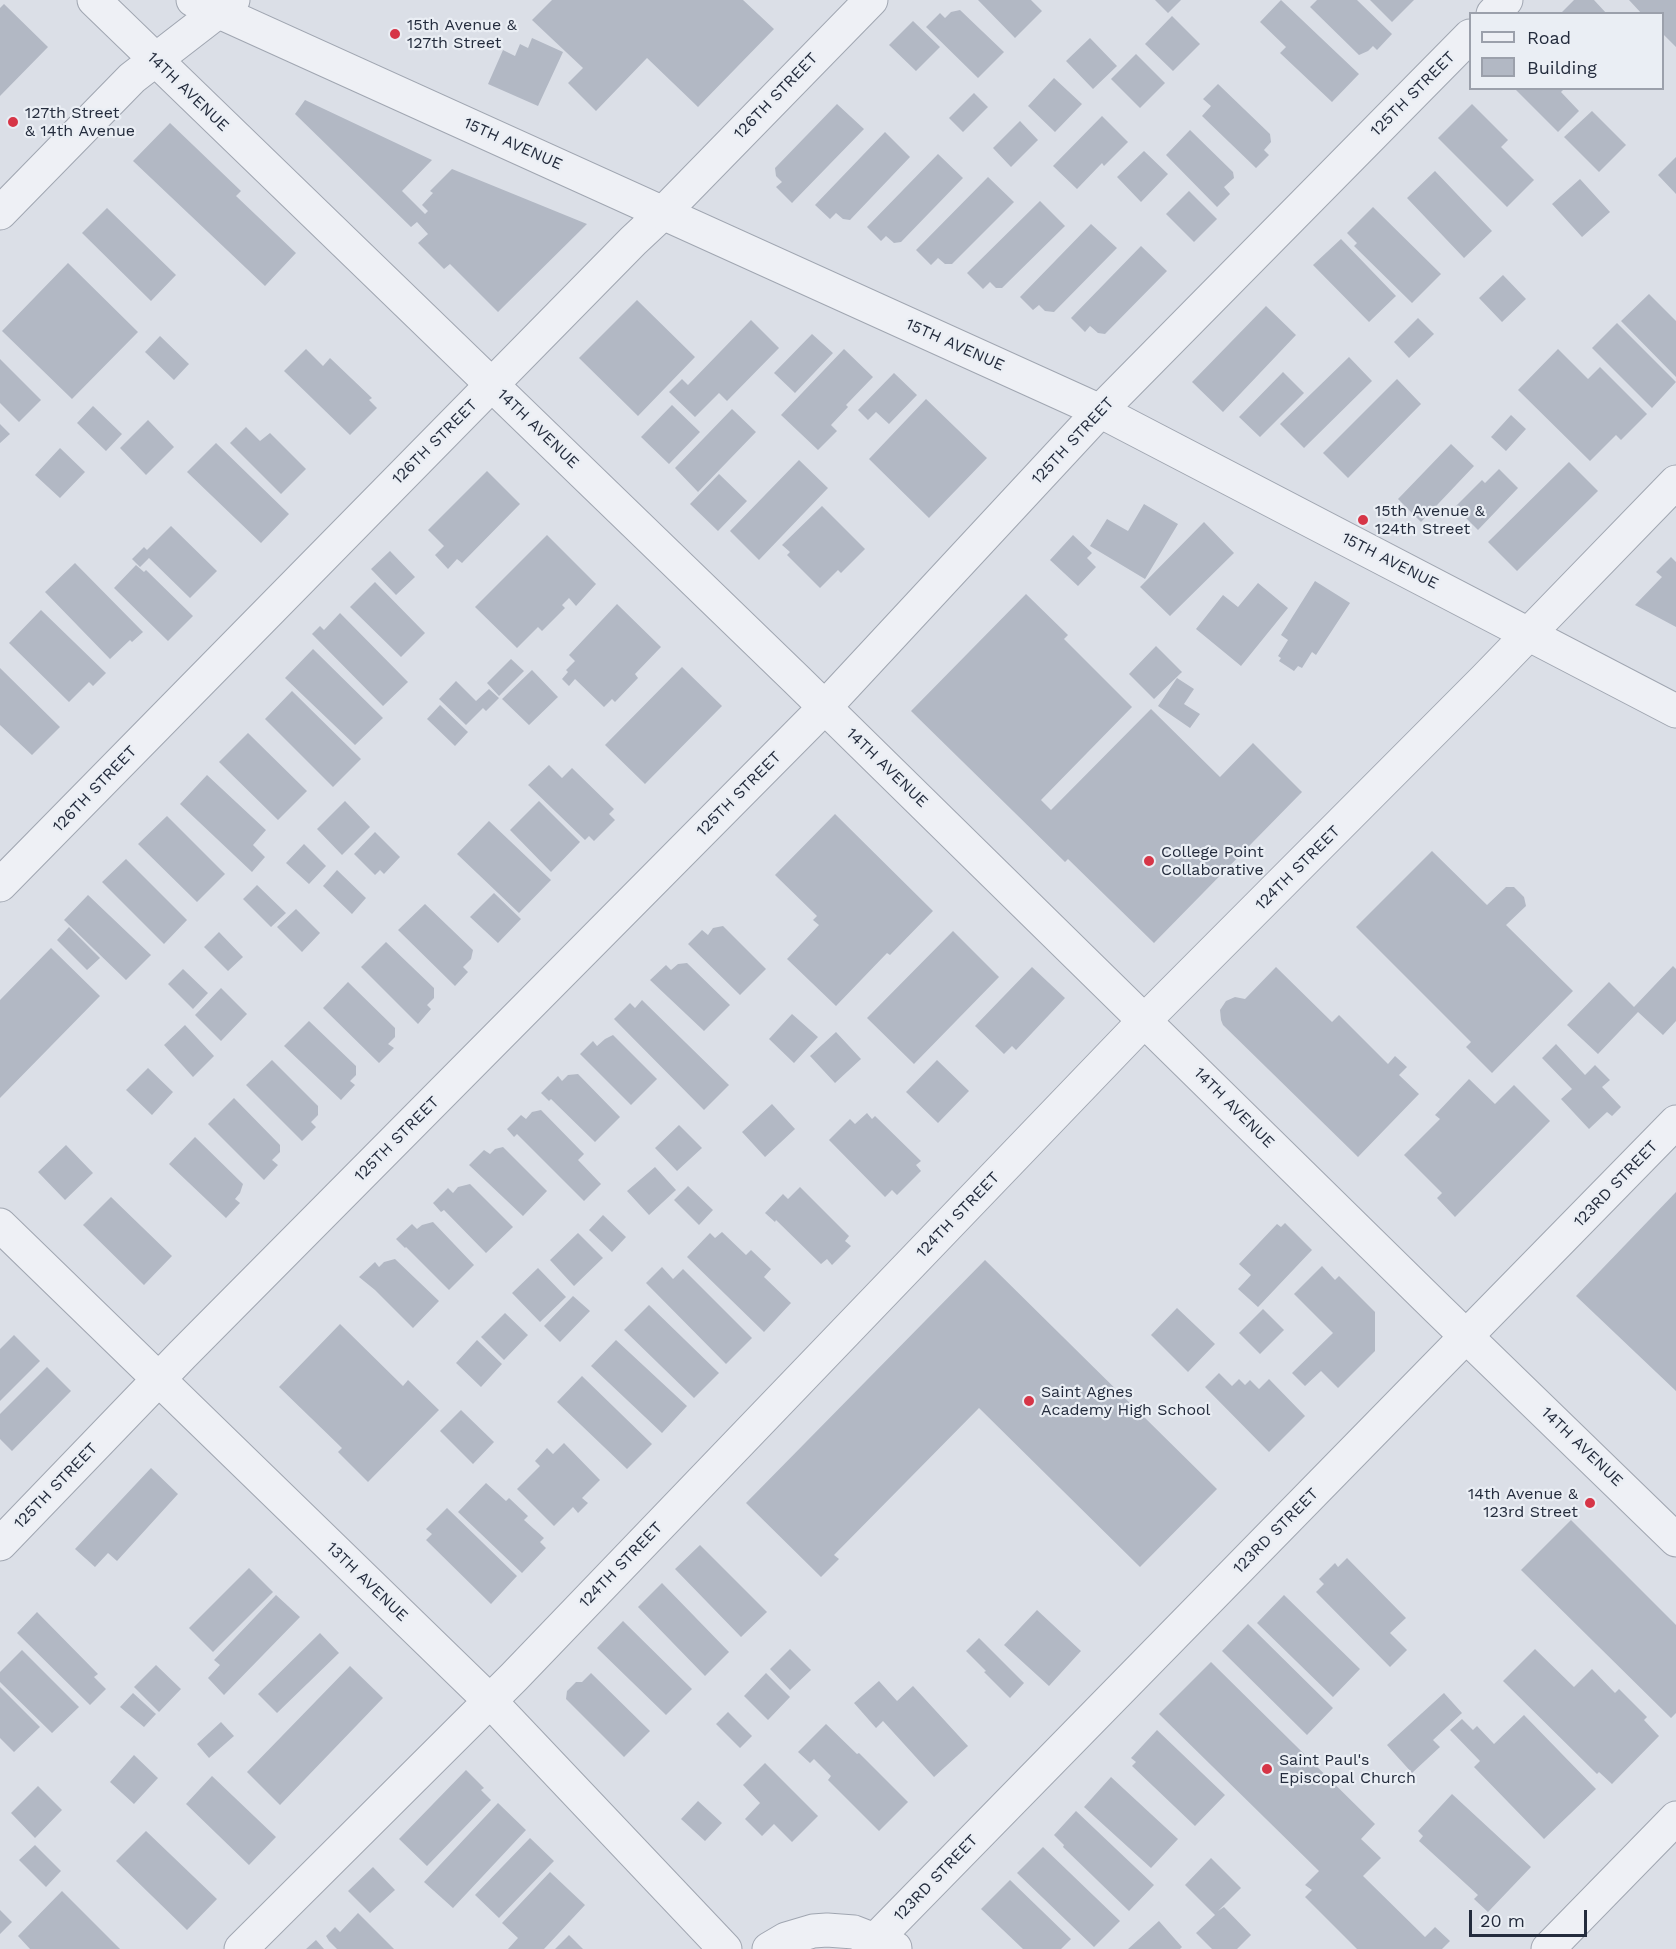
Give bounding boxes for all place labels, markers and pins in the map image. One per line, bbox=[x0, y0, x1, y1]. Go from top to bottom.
place label: 15th Avenue & 127th Street bbox=[407, 15, 517, 53]
marker: 15th Avenue & 127th Street bbox=[388, 27, 402, 41]
place label: 127th Street & 14th Avenue bbox=[25, 103, 135, 141]
marker: 127th Street & 14th Avenue bbox=[6, 115, 20, 129]
place label: 15th Avenue & 124th Street bbox=[1375, 501, 1485, 539]
marker: 15th Avenue & 124th Street bbox=[1356, 513, 1370, 527]
place label: College Point Collaborative bbox=[1161, 842, 1264, 880]
marker: College Point Collaborative bbox=[1142, 854, 1156, 868]
place label: Saint Agnes Academy High School bbox=[1041, 1382, 1211, 1420]
marker: Saint Agnes Academy High School bbox=[1022, 1394, 1036, 1408]
place label: 14th Avenue & 123rd Street bbox=[1468, 1484, 1578, 1522]
marker: 14th Avenue & 123rd Street bbox=[1583, 1496, 1597, 1510]
place label: Saint Paul's Episcopal Church bbox=[1279, 1750, 1416, 1788]
marker: Saint Paul's Episcopal Church bbox=[1260, 1762, 1274, 1776]

